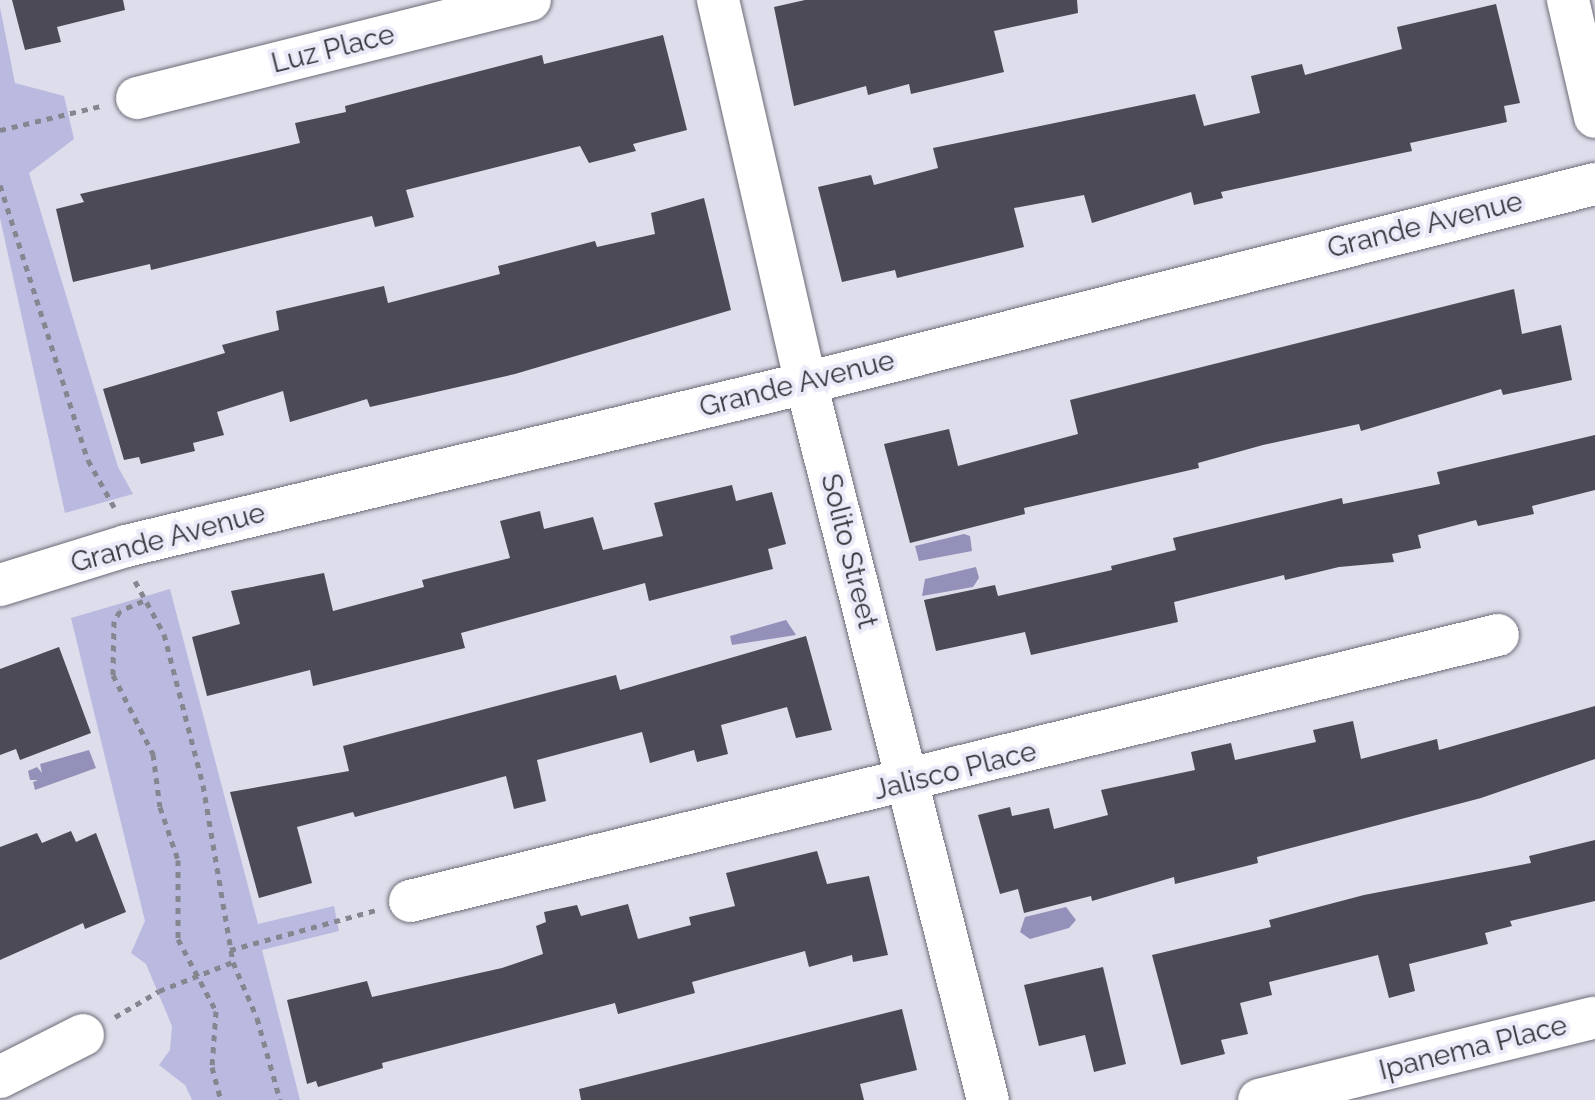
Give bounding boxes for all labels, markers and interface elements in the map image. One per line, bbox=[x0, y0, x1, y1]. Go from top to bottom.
street label: Luz Place bbox=[268, 17, 398, 81]
street label: Grande Avenue bbox=[1324, 184, 1526, 266]
street label: Grande Avenue bbox=[696, 343, 898, 425]
street label: Solito Street bbox=[814, 470, 884, 632]
street label: Grande Avenue bbox=[67, 496, 269, 580]
street label: Jalisco Place bbox=[870, 735, 1040, 807]
street label: Ipanema Place bbox=[1376, 1008, 1570, 1088]

